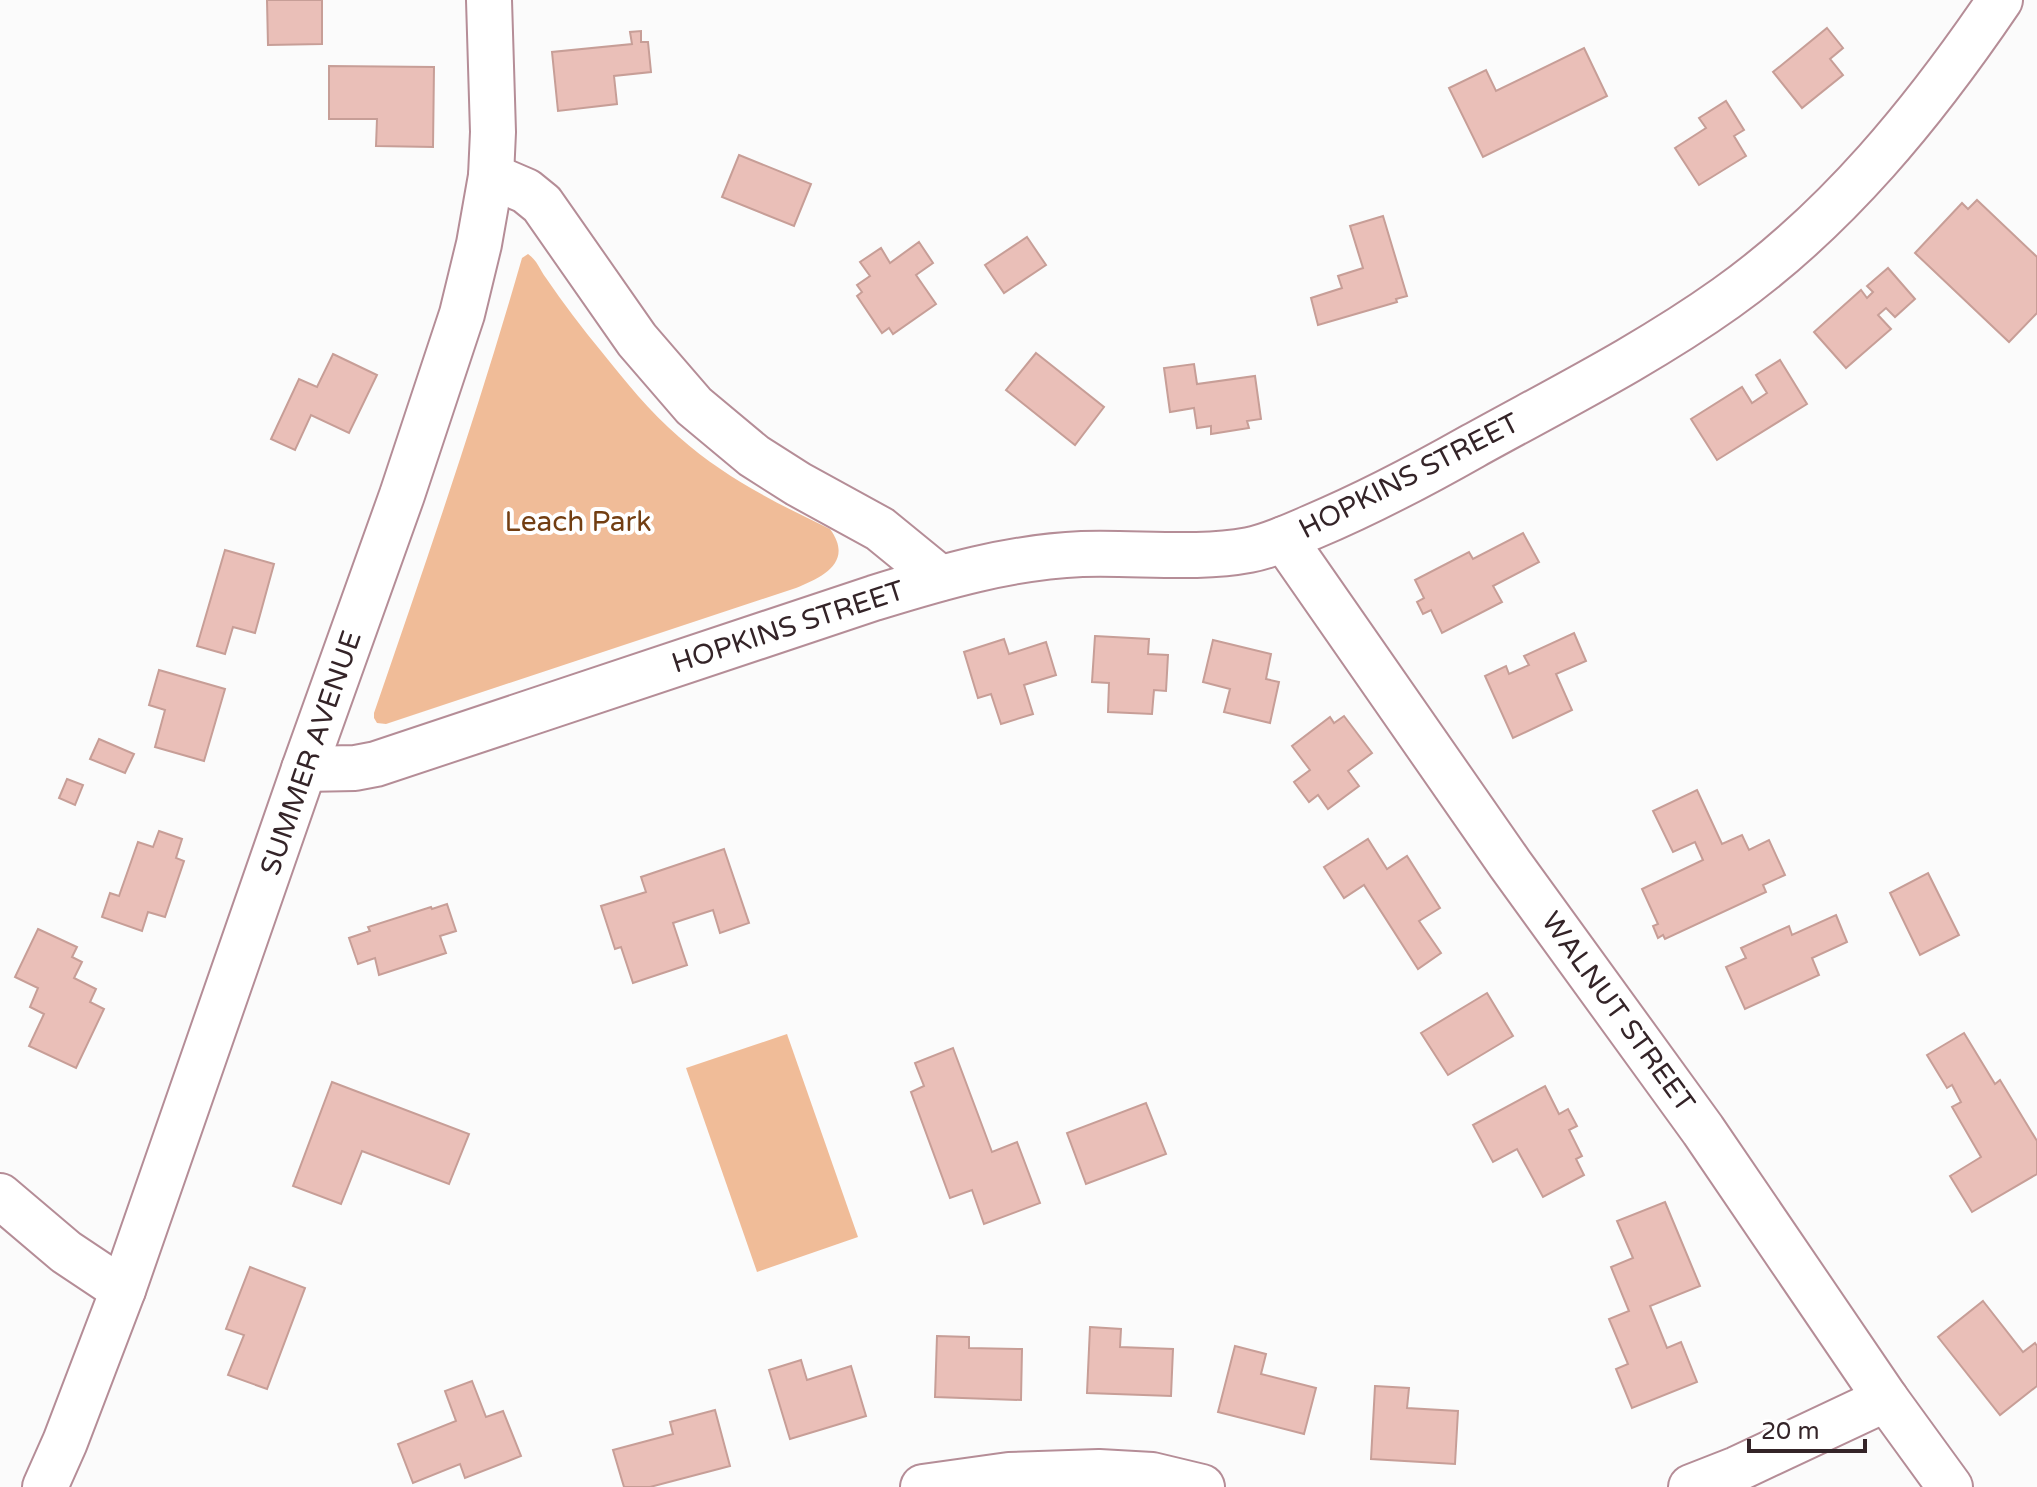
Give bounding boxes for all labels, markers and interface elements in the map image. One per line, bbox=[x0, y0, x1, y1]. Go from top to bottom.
street label: HOPKINS STREET bbox=[1293, 406, 1525, 546]
park label: Leach Park bbox=[505, 505, 651, 539]
street label: HOPKINS STREET bbox=[667, 573, 909, 681]
street label: SUMMER AVENUE bbox=[253, 626, 369, 880]
street label: WALNUT STREET bbox=[1534, 905, 1702, 1119]
scale bar bbox=[1749, 1403, 1865, 1453]
text: 20 m bbox=[1761, 1417, 1819, 1446]

